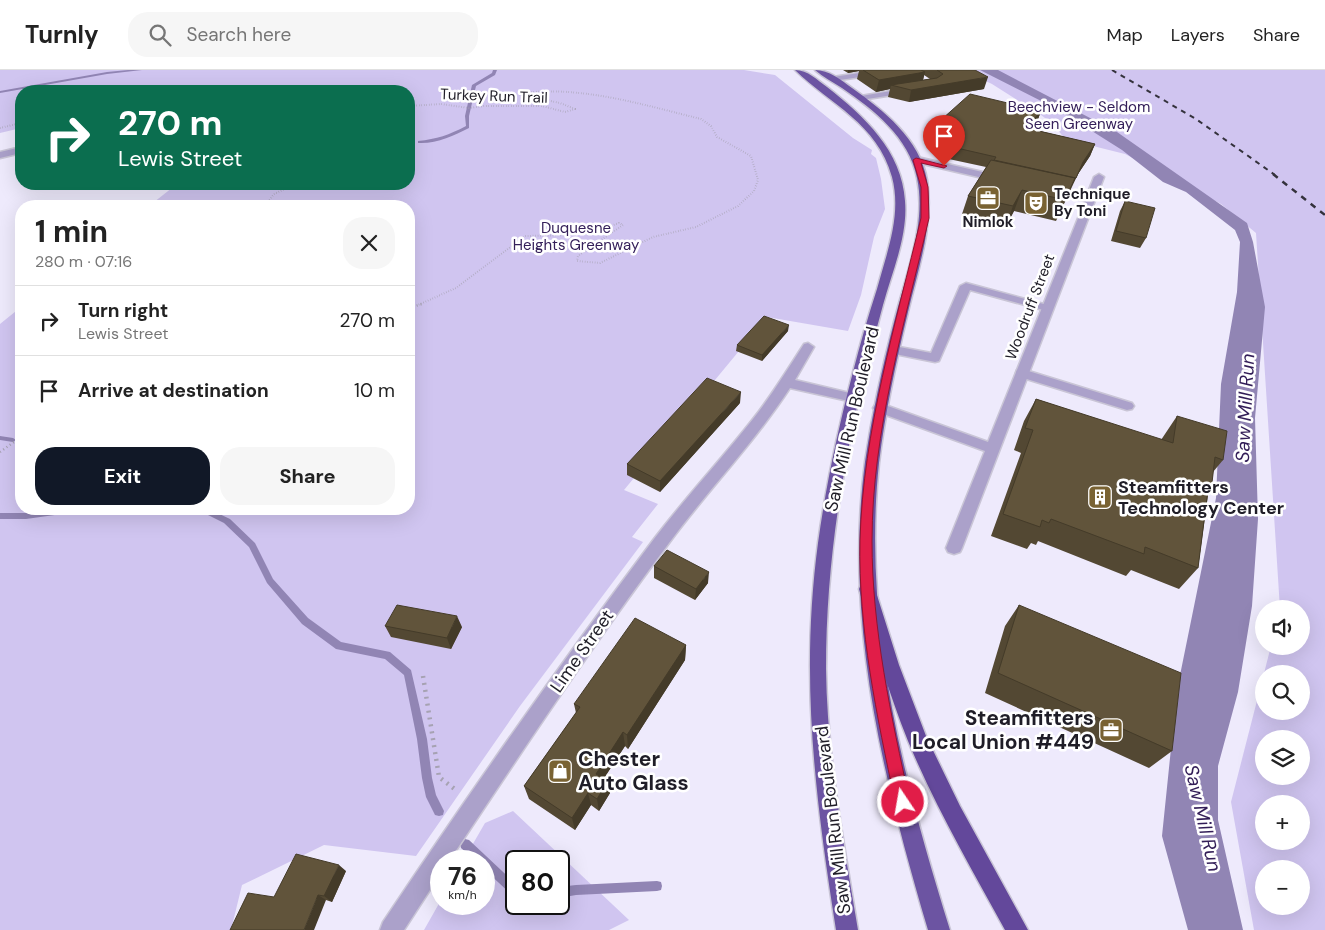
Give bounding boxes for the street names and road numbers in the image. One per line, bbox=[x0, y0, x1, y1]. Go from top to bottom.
street label: Turkey Run Trail bbox=[440, 84, 548, 108]
street label: Woodruff Street bbox=[1001, 251, 1059, 363]
street label: Saw Mill Run Boulevard bbox=[819, 324, 885, 514]
street label: Lime Street bbox=[545, 605, 619, 697]
street label: Saw Mill Run Boulevard bbox=[810, 725, 856, 915]

